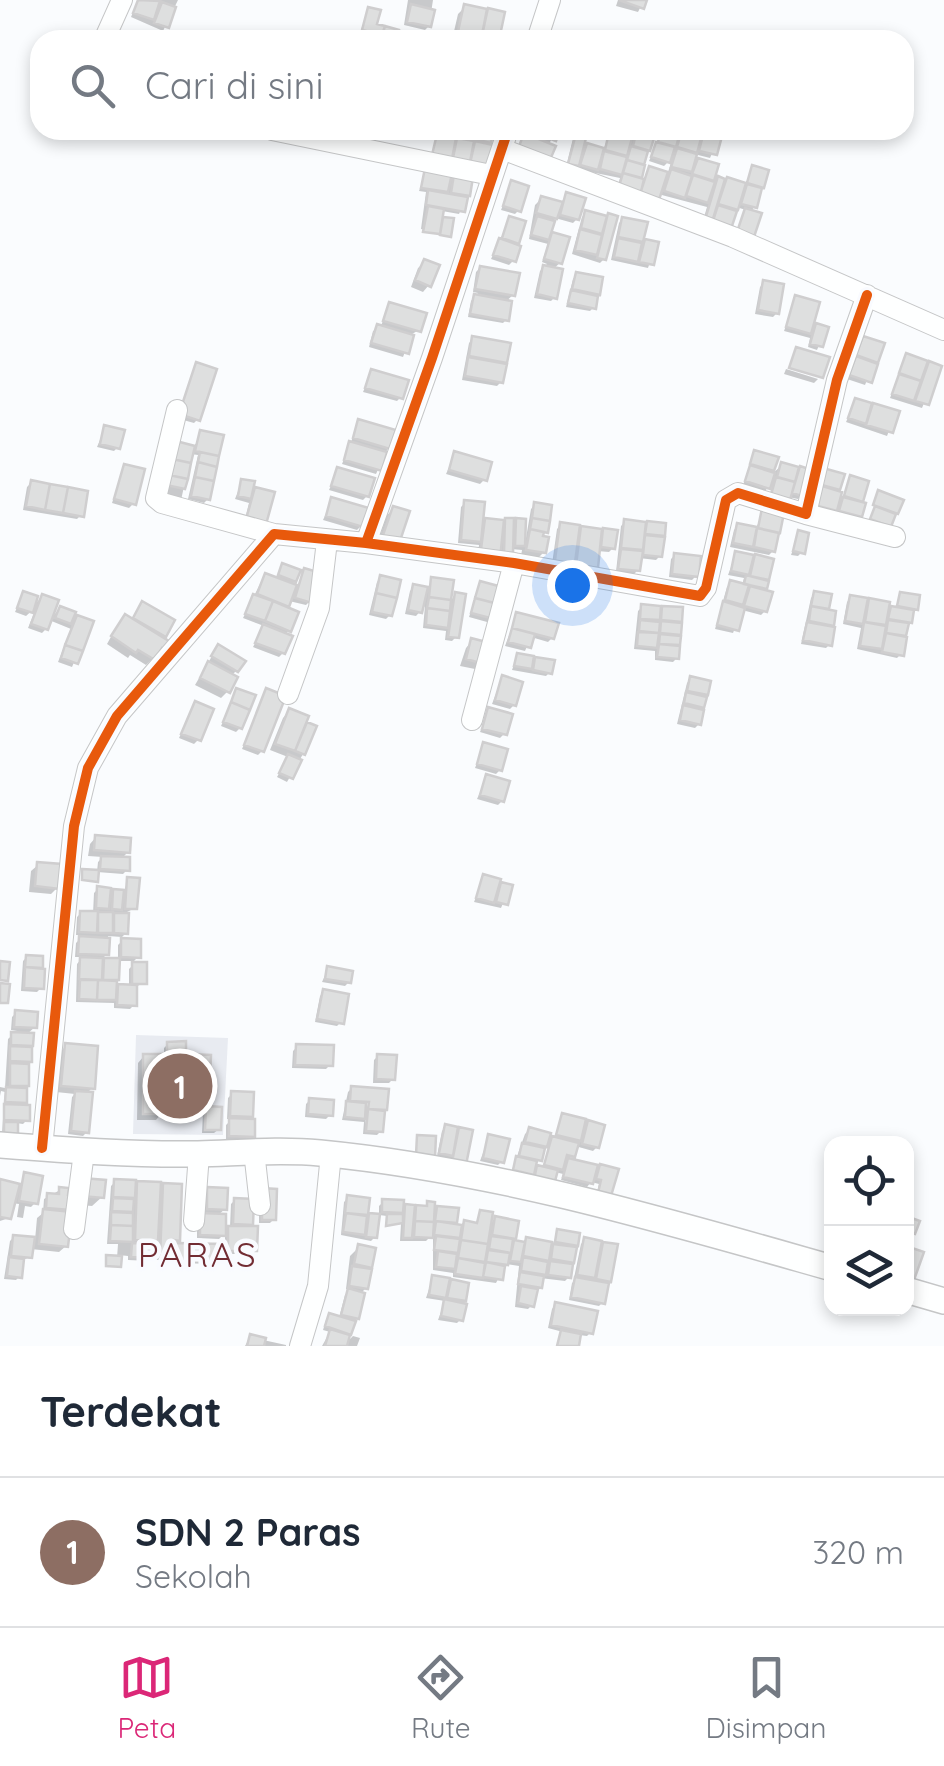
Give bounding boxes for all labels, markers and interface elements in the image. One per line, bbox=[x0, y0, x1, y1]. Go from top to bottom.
search box bbox=[30, 30, 914, 140]
icon: search bbox=[65, 58, 120, 113]
text: Cari di sini bbox=[145, 61, 324, 109]
your location bbox=[547, 560, 598, 611]
pin: 1 bbox=[148, 1048, 212, 1124]
map controls bbox=[824, 1136, 914, 1316]
button: locate bbox=[824, 1136, 914, 1226]
button: layers bbox=[824, 1226, 914, 1316]
district label: PARAS bbox=[138, 1232, 258, 1276]
text: Terdekat bbox=[40, 1385, 222, 1438]
text: SDN 2 Paras bbox=[135, 1508, 361, 1556]
text: 1 bbox=[66, 1532, 79, 1572]
text: 320 m bbox=[813, 1532, 904, 1572]
text: Sekolah bbox=[135, 1556, 252, 1596]
tab: Peta bbox=[117, 1650, 176, 1745]
tab: Rute bbox=[411, 1650, 471, 1745]
tab: Disimpan bbox=[706, 1650, 827, 1745]

